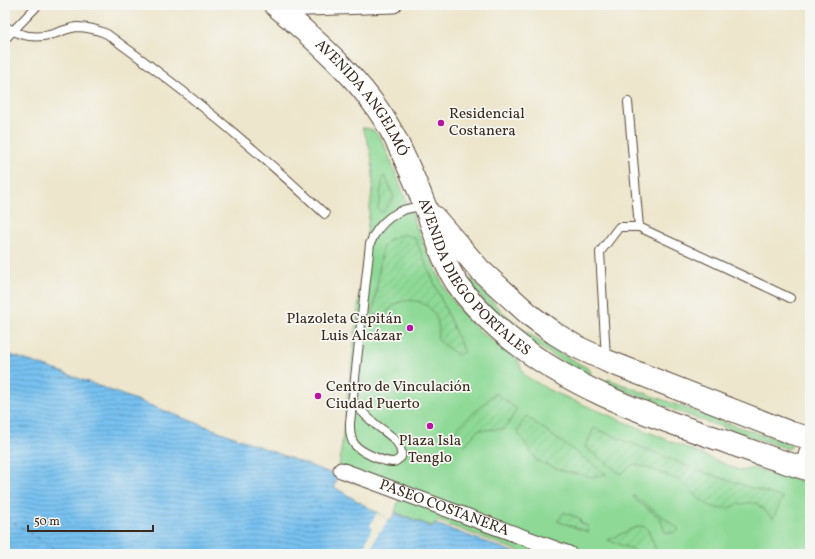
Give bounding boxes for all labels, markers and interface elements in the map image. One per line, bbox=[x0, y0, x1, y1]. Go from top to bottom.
street label: AVENIDA ANGELMÓ bbox=[310, 35, 413, 160]
place label: Residencial Costanera bbox=[449, 104, 525, 142]
marker: Residencial Costanera bbox=[436, 118, 446, 128]
street label: AVENIDA DIEGO PORTALES bbox=[413, 195, 535, 361]
place label: Plazoleta Capitán Luis Alcázar bbox=[287, 309, 402, 347]
marker: Plazoleta Capitán Luis Alcázar bbox=[405, 323, 415, 333]
place label: Centro de Vinculación Ciudad Puerto bbox=[326, 377, 471, 415]
marker: Centro de Vinculación Ciudad Puerto bbox=[313, 391, 323, 401]
marker: Plaza Isla Tenglo bbox=[425, 421, 435, 431]
place label: Plaza Isla Tenglo bbox=[399, 431, 461, 469]
street label: PASEO COSTANERA bbox=[376, 474, 513, 542]
scale bar bbox=[28, 507, 153, 533]
text: 50 m bbox=[34, 514, 60, 530]

